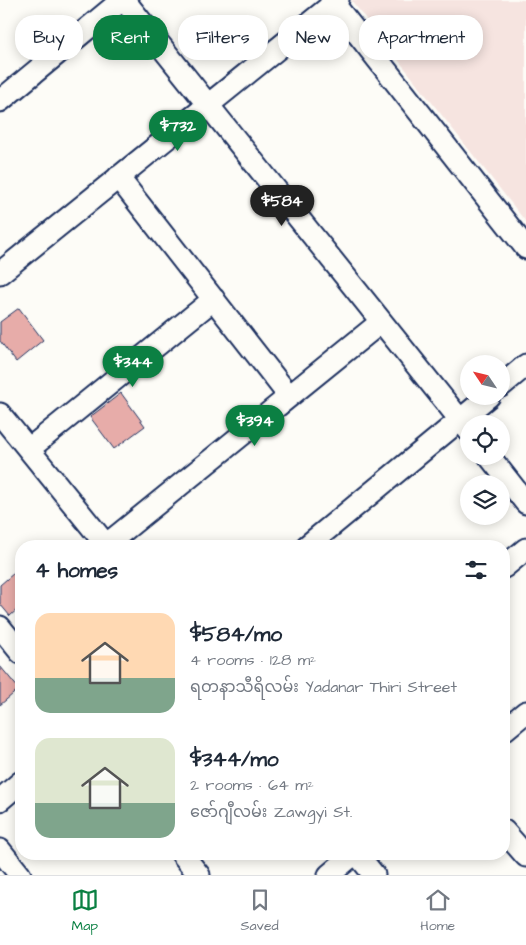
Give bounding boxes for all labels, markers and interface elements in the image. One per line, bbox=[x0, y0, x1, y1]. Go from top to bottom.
chip: Buy bbox=[15, 15, 83, 60]
chip: Rent bbox=[93, 15, 168, 60]
chip: Filters bbox=[178, 15, 268, 60]
chip: New bbox=[278, 15, 349, 60]
chip: Apartment bbox=[359, 15, 483, 60]
pin: $732 bbox=[148, 110, 208, 152]
text: $732 bbox=[160, 115, 196, 137]
pin: $584 bbox=[252, 184, 312, 227]
text: $584 bbox=[261, 190, 303, 212]
pin: $344 bbox=[103, 346, 163, 388]
text: $344 bbox=[114, 351, 152, 373]
north arrow bbox=[460, 355, 510, 405]
map controls bbox=[460, 355, 510, 525]
pin: $394 bbox=[225, 404, 285, 447]
text: $394 bbox=[236, 410, 274, 432]
button: locate bbox=[460, 415, 510, 465]
button: layers bbox=[460, 475, 510, 525]
text: 4 homes bbox=[35, 556, 118, 585]
icon: filters bbox=[462, 556, 490, 584]
text: $584/mo bbox=[190, 620, 282, 649]
icon: home bbox=[75, 633, 135, 693]
text: 4 rooms · 128 m² bbox=[190, 649, 316, 671]
text: ရတနာသီရိလမ်း Yadanar Thiri Street bbox=[190, 676, 457, 698]
text: $344/mo bbox=[190, 745, 279, 774]
icon: home bbox=[75, 758, 135, 818]
text: 2 rooms · 64 m² bbox=[190, 774, 314, 796]
text: ဇော်ဂျီလမ်း Zawgyi St. bbox=[190, 801, 352, 823]
tab: Map bbox=[71, 886, 99, 936]
tab: Saved bbox=[241, 886, 279, 936]
tab: Home bbox=[420, 886, 455, 936]

